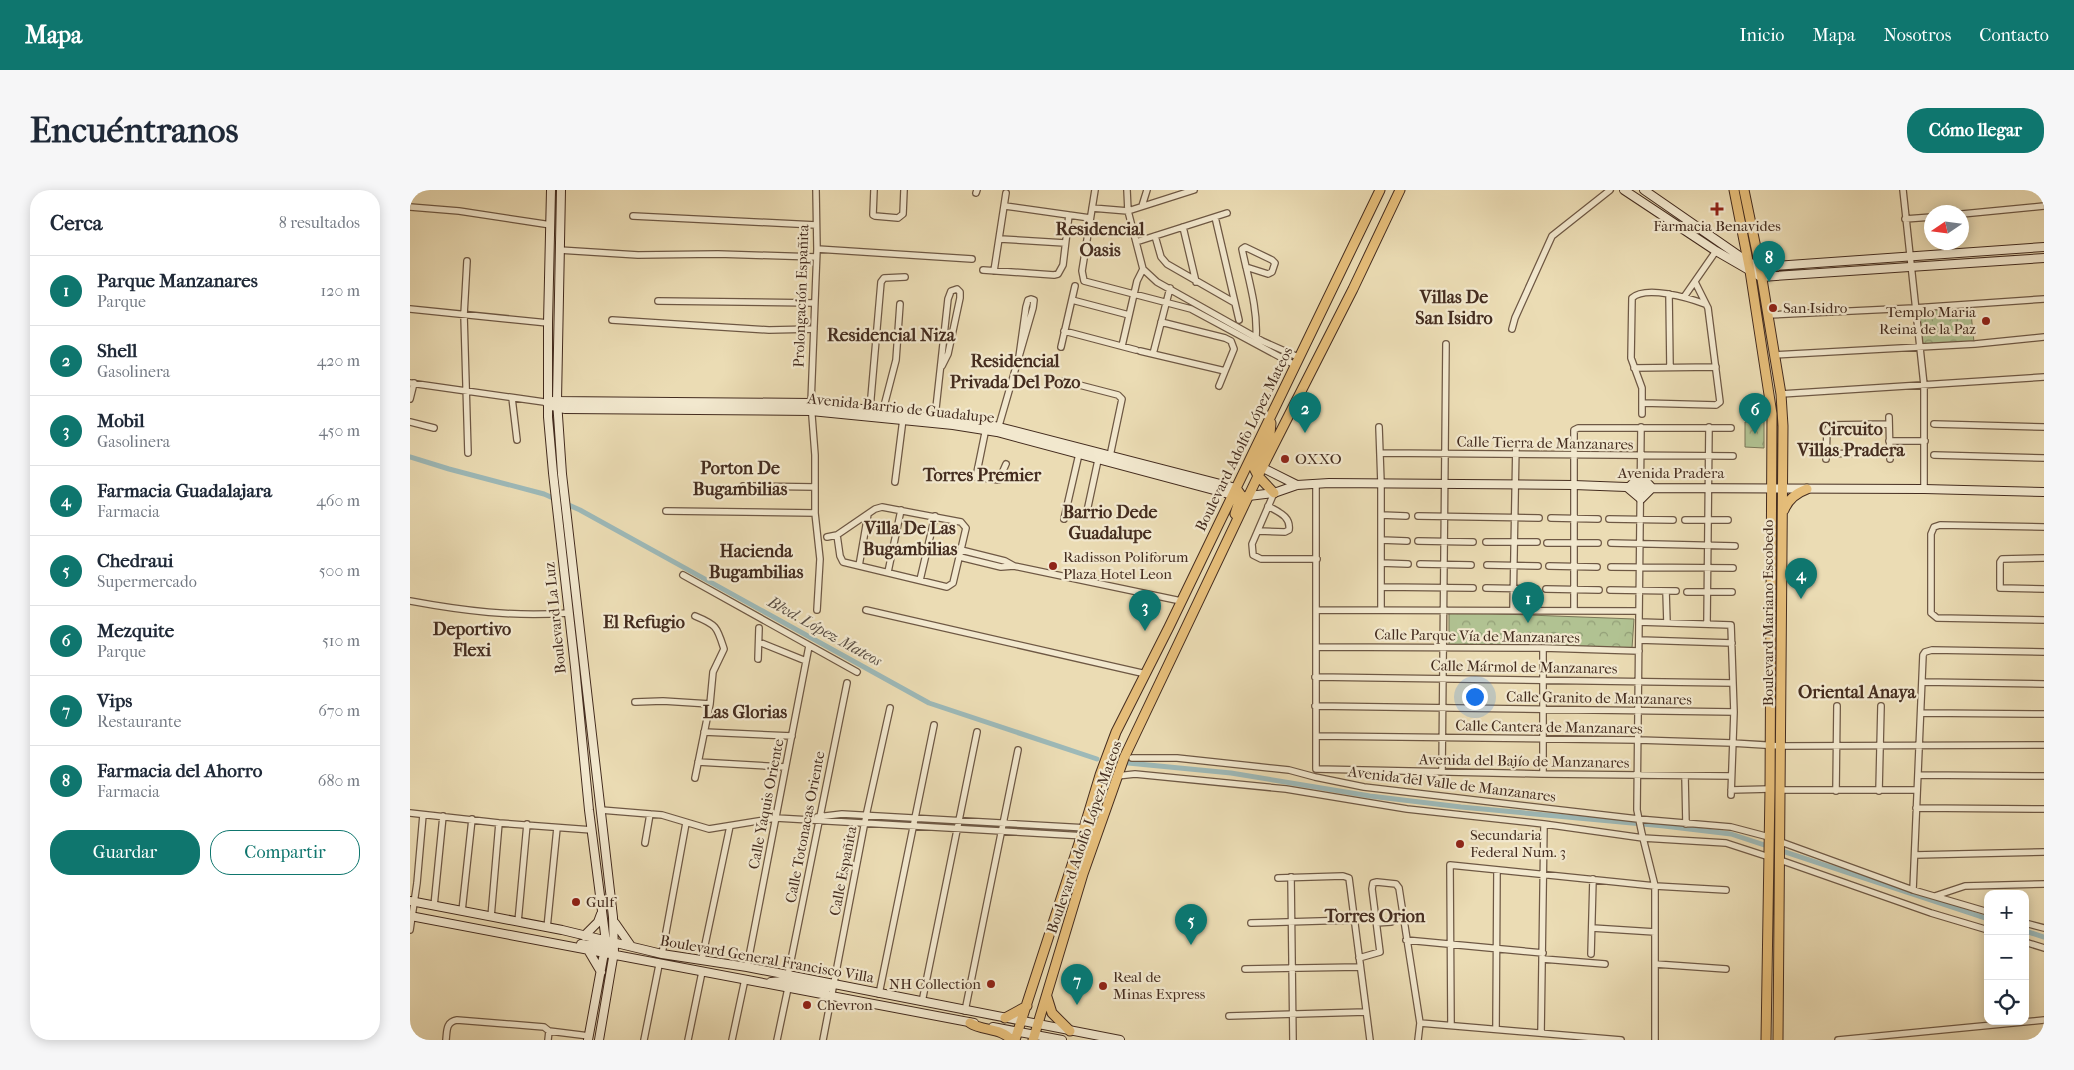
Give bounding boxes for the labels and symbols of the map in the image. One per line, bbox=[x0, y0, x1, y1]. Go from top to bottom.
marker: Farmacia Benavides bbox=[1711, 203, 1723, 215]
north arrow bbox=[1924, 205, 1969, 250]
place label: Farmacia Benavides bbox=[1653, 217, 1781, 235]
district label: Residencial Oasis bbox=[1055, 219, 1146, 261]
street label: Prolongación Españita bbox=[790, 223, 813, 368]
pin: 8 bbox=[1753, 241, 1785, 282]
district label: Villas De San Isidro bbox=[1415, 287, 1493, 329]
place label: San Isidro bbox=[1783, 299, 1848, 317]
marker: San Isidro bbox=[1767, 302, 1779, 314]
place label: Templo Maria Reina de la Paz bbox=[1879, 303, 1977, 338]
marker: Templo Maria Reina de la Paz bbox=[1980, 315, 1992, 327]
district label: Residencial Niza bbox=[827, 325, 956, 346]
street label: Boulevard Adolfo López Mateos bbox=[1191, 344, 1297, 534]
district label: Residencial Privada Del Pozo bbox=[950, 351, 1080, 393]
street label: Avenida Barrio de Guadalupe bbox=[806, 389, 996, 427]
pin: 2 bbox=[1289, 392, 1321, 433]
pin: 6 bbox=[1739, 393, 1771, 434]
district label: Circuito Villas Pradera bbox=[1796, 419, 1905, 461]
street label: Calle Tierra de Manzanares bbox=[1456, 432, 1634, 454]
place label: OXXO bbox=[1295, 450, 1342, 468]
marker: OXXO bbox=[1279, 453, 1291, 465]
district label: Porton De Bugambilias bbox=[693, 458, 788, 500]
street label: Avenida Pradera bbox=[1617, 464, 1725, 482]
district label: Torres Premier bbox=[922, 465, 1041, 486]
district label: Barrio Dede Guadalupe bbox=[1063, 502, 1158, 544]
district label: Villa De Las Bugambilias bbox=[863, 518, 958, 560]
street label: Boulevard Mariano Escobedo bbox=[1759, 519, 1777, 706]
district label: Hacienda Bugambilias bbox=[709, 541, 804, 583]
place label: Radisson Poliforum Plaza Hotel Leon bbox=[1063, 548, 1189, 583]
pin: 4 bbox=[1785, 558, 1817, 599]
marker: Radisson Poliforum Plaza Hotel Leon bbox=[1047, 560, 1059, 572]
street label: Boulevard La Luz bbox=[540, 561, 570, 675]
pin: 1 bbox=[1512, 582, 1544, 623]
pin: 3 bbox=[1129, 590, 1161, 631]
water label: Blvd. López Mateos bbox=[764, 591, 886, 671]
district label: El Refugio bbox=[603, 612, 685, 633]
district label: Deportivo Flexi bbox=[433, 619, 511, 661]
street label: Calle Parque Vía de Manzanares bbox=[1374, 625, 1580, 647]
street label: Calle Mármol de Manzanares bbox=[1430, 656, 1618, 678]
district label: Oriental Anaya bbox=[1798, 682, 1917, 703]
your location bbox=[1462, 684, 1488, 710]
street label: Calle Granito de Manzanares bbox=[1506, 687, 1692, 709]
district label: Las Glorias bbox=[703, 702, 787, 723]
street label: Calle Cantera de Manzanares bbox=[1455, 716, 1643, 738]
street label: Calle Yaquis Oriente bbox=[745, 737, 788, 871]
street label: Boulevard Adolfo López Mateos bbox=[1043, 738, 1126, 936]
street label: Calle Totonacas Oriente bbox=[781, 749, 829, 904]
street label: Avenida del Bajío de Manzanares bbox=[1418, 750, 1630, 772]
street label: Avenida del Valle de Manzanares bbox=[1346, 762, 1558, 806]
street label: Calle Españita bbox=[825, 824, 861, 917]
place label: Secundaria Federal Num. 3 bbox=[1470, 826, 1566, 861]
marker: Secundaria Federal Num. 3 bbox=[1454, 838, 1466, 850]
place label: Gulf bbox=[586, 893, 617, 911]
marker: Gulf bbox=[570, 896, 582, 908]
pin: 5 bbox=[1175, 904, 1207, 945]
district label: Torres Orion bbox=[1324, 906, 1426, 927]
street label: Boulevard General Francisco Villa bbox=[659, 931, 877, 987]
pin: 7 bbox=[1061, 964, 1093, 1005]
place label: Real de Minas Express bbox=[1113, 968, 1206, 1003]
place label: NH Collection bbox=[889, 975, 981, 993]
marker: NH Collection bbox=[985, 978, 997, 990]
marker: Real de Minas Express bbox=[1097, 980, 1109, 992]
place label: Chevron bbox=[817, 996, 873, 1014]
marker: Chevron bbox=[801, 999, 813, 1011]

